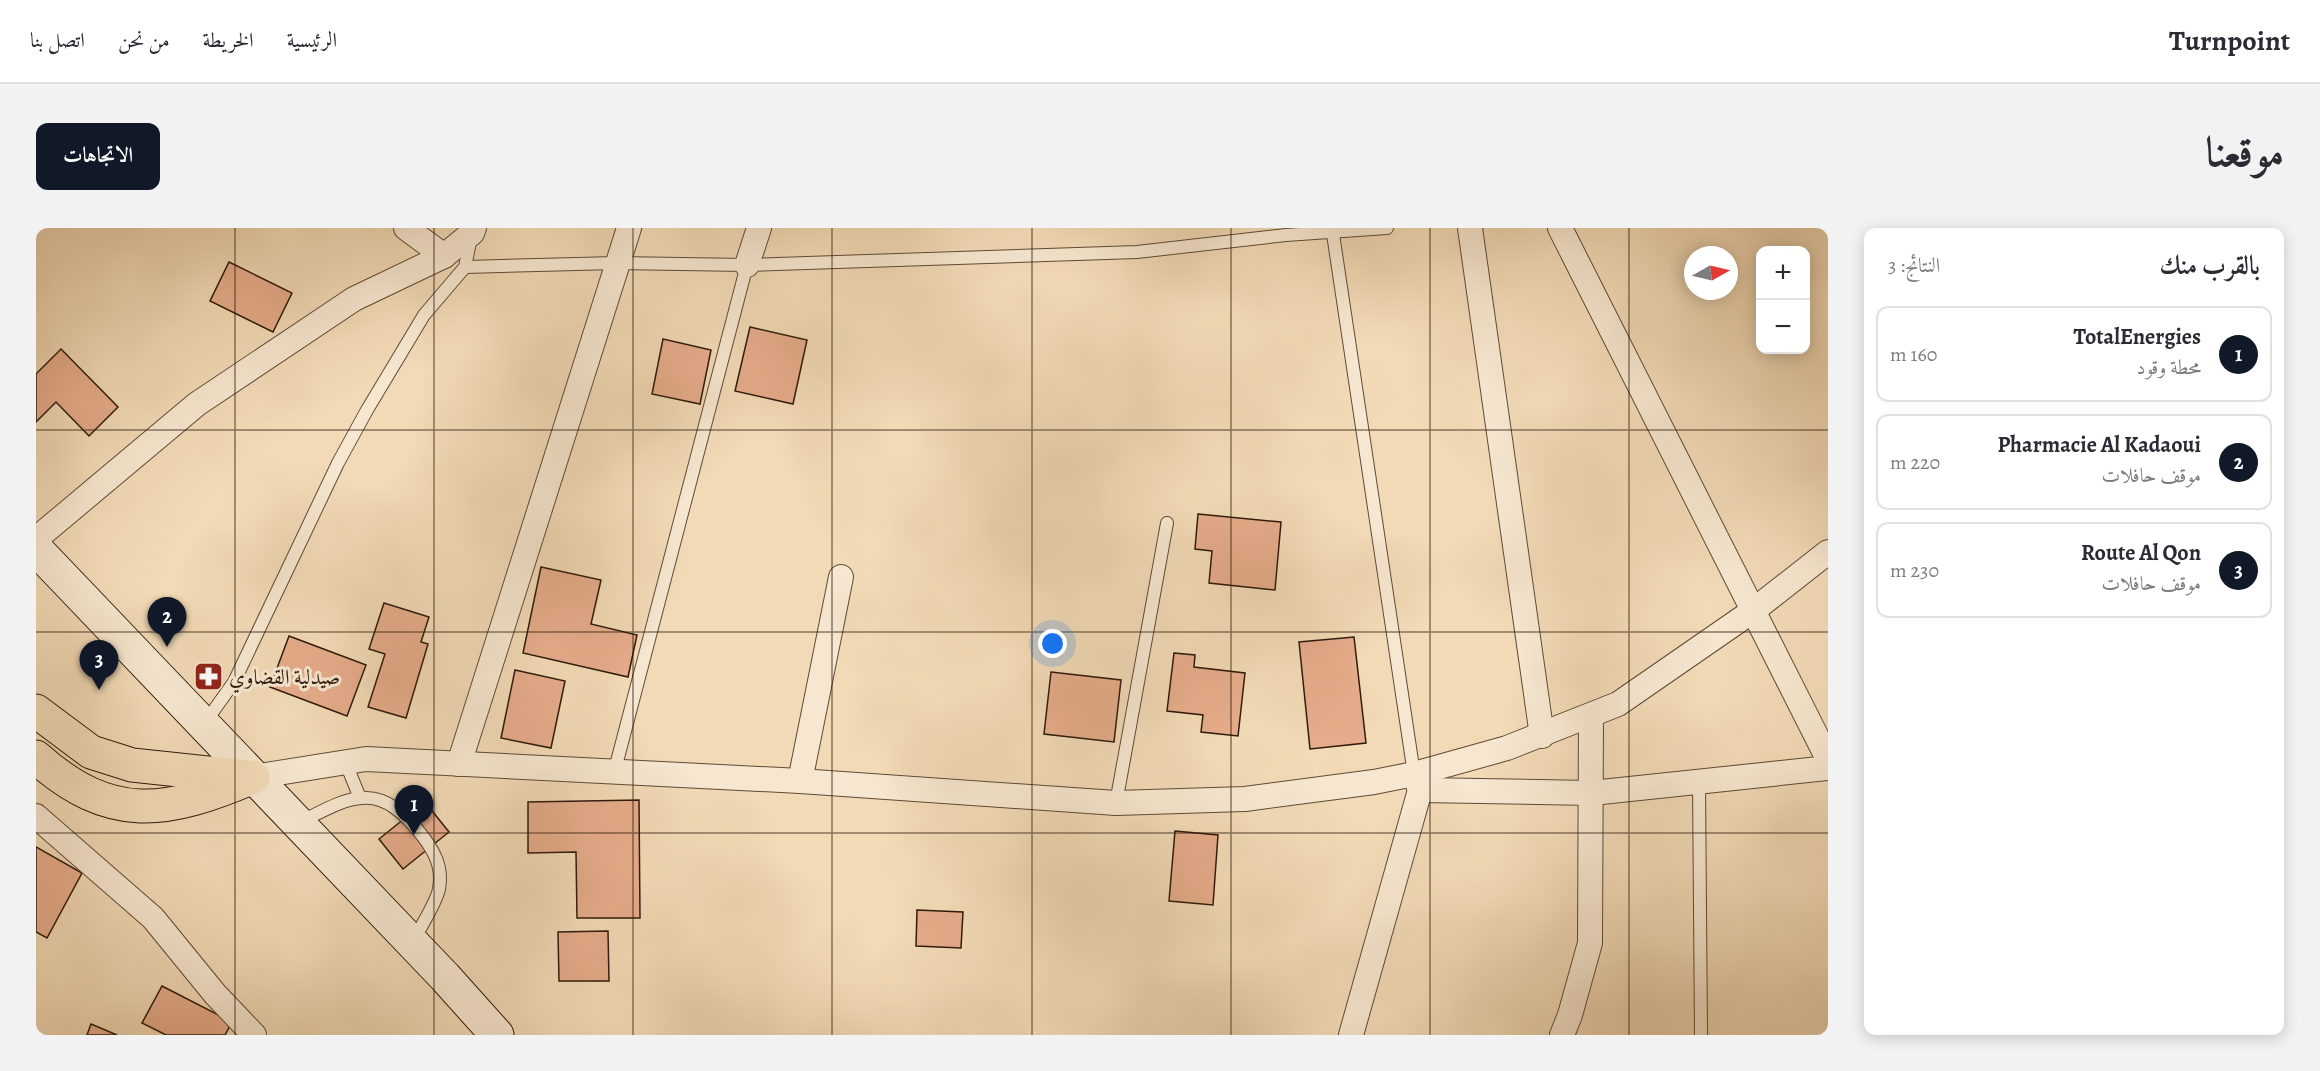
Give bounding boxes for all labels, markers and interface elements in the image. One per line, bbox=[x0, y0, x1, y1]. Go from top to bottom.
text: Turnpoint bbox=[2169, 22, 2290, 60]
text: اتصل بنا bbox=[30, 26, 85, 54]
text: من نحن bbox=[118, 26, 170, 54]
text: الخريطة bbox=[203, 26, 254, 54]
text: الرئيسية bbox=[287, 26, 337, 54]
button: الاتجاهات bbox=[36, 123, 160, 190]
text: موقعنا bbox=[2206, 123, 2284, 180]
north arrow bbox=[1684, 246, 1738, 300]
map controls bbox=[1756, 246, 1810, 354]
button: + bbox=[1756, 246, 1810, 300]
text: بالقرب منك bbox=[2159, 248, 2260, 283]
text: النتائج: 3 bbox=[1888, 252, 1940, 279]
button: − bbox=[1756, 300, 1810, 354]
text: TotalEnergies bbox=[2073, 322, 2201, 352]
text: 160 m bbox=[1890, 341, 1937, 368]
text: 1 bbox=[2235, 341, 2242, 368]
text: محطة وقود bbox=[2137, 354, 2201, 381]
text: Pharmacie Al Kadaoui bbox=[1997, 430, 2201, 460]
text: 220 m bbox=[1890, 449, 1940, 476]
text: 2 bbox=[2234, 449, 2243, 476]
text: موقف حافلات bbox=[2101, 462, 2201, 489]
text: Route Al Qon bbox=[2081, 538, 2201, 568]
text: 230 m bbox=[1890, 557, 1939, 584]
text: 3 bbox=[2234, 557, 2243, 584]
text: موقف حافلات bbox=[2101, 570, 2201, 597]
pin: 2 bbox=[148, 598, 186, 647]
your location bbox=[1038, 629, 1067, 658]
pin: 3 bbox=[80, 640, 118, 690]
pharmacy icon: صيدلية القضاوي bbox=[192, 661, 224, 693]
place label: صيدلية القضاوي bbox=[229, 663, 340, 693]
pin: 1 bbox=[394, 786, 434, 835]

